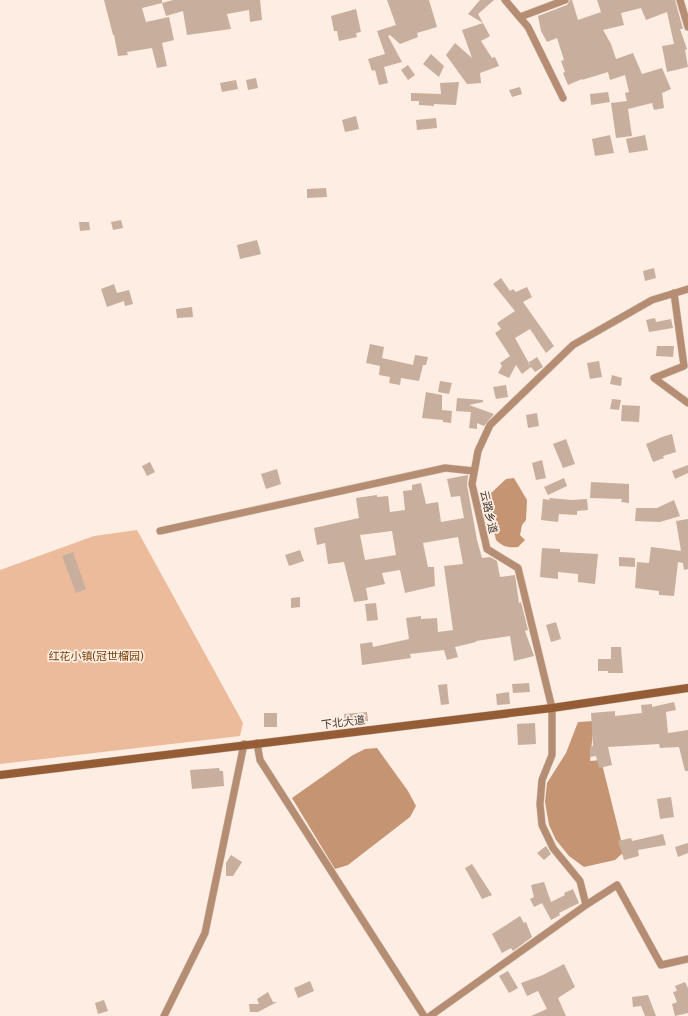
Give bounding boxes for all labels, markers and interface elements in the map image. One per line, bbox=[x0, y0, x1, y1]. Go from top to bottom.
street label: 云路乡道 bbox=[477, 489, 500, 535]
park label: 红花小镇(冠世榴园) bbox=[48, 650, 144, 663]
street label: 下北大道 bbox=[320, 713, 366, 732]

